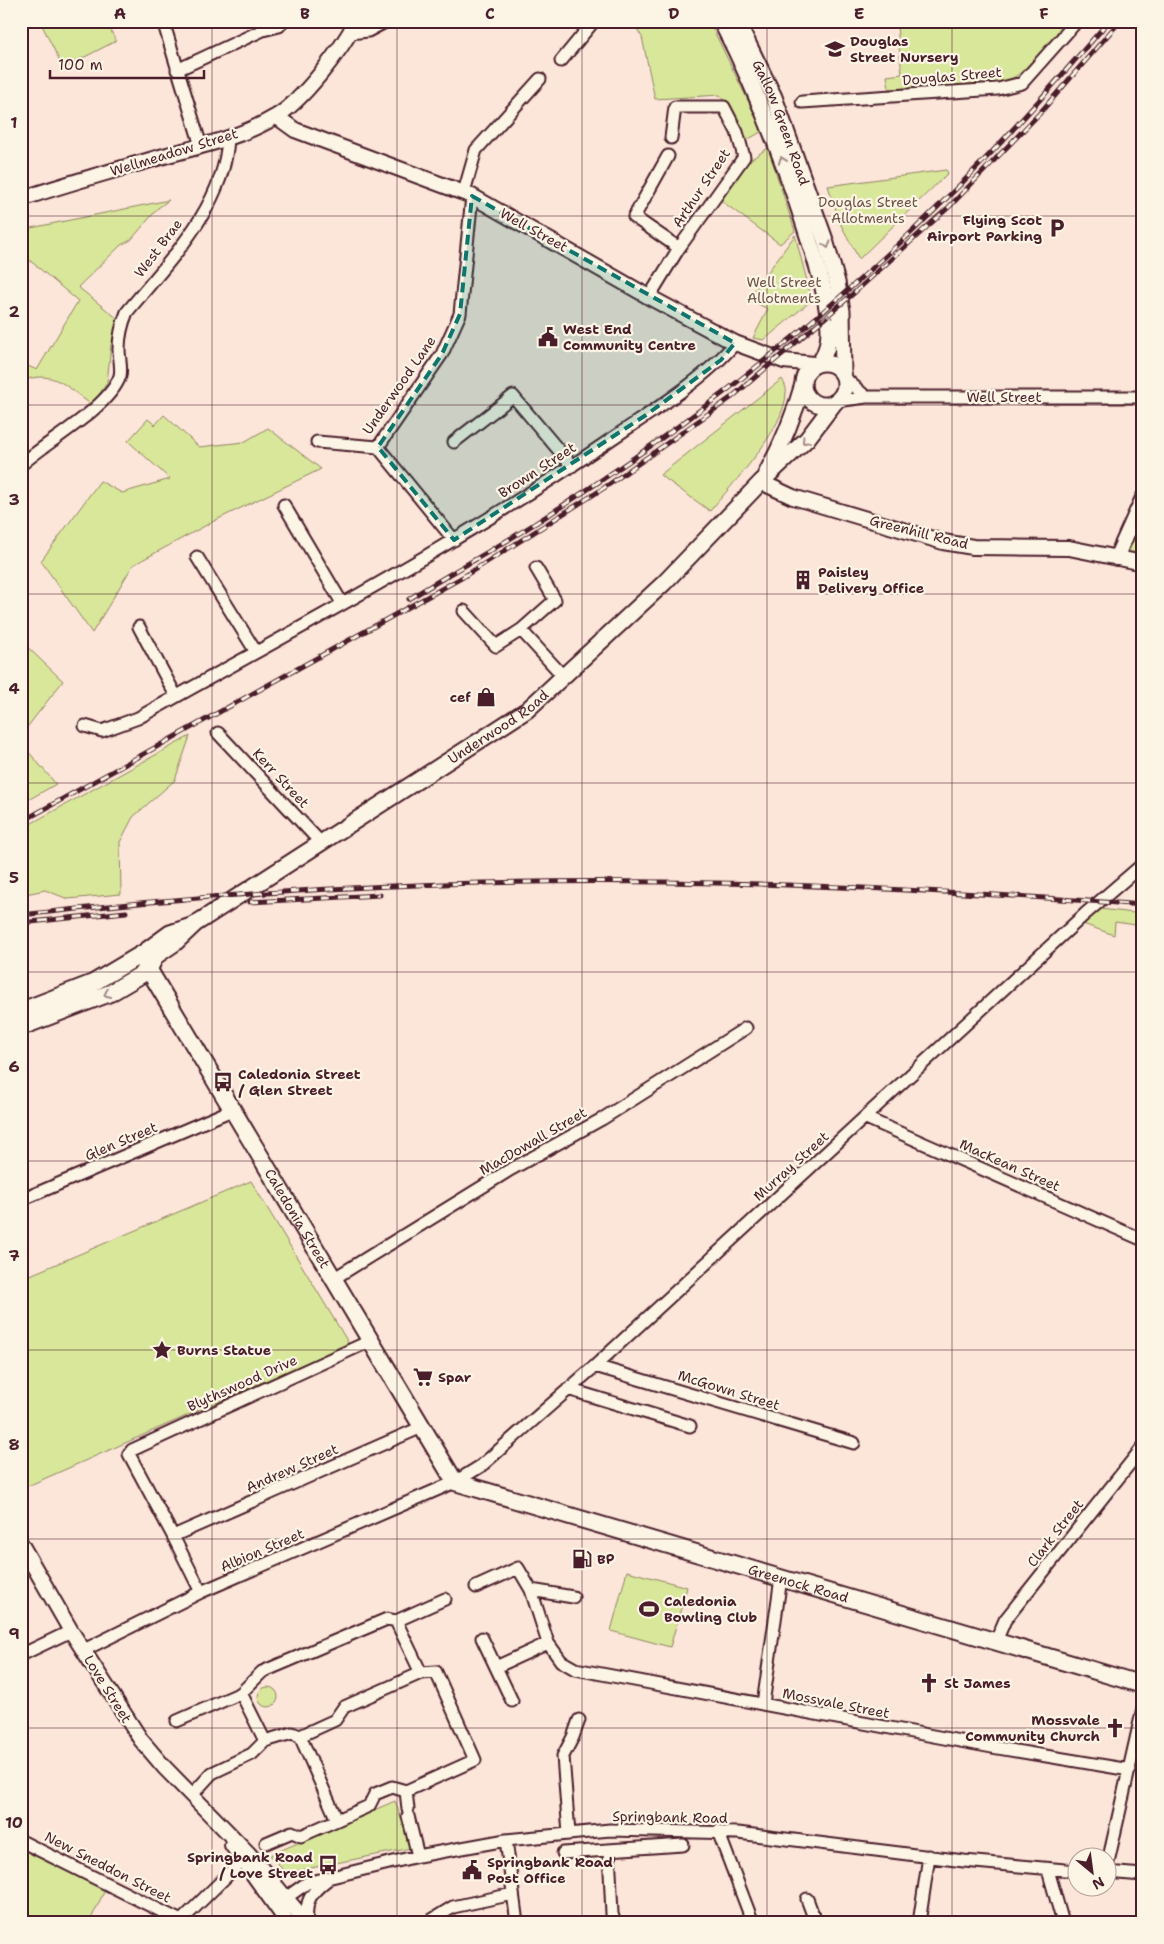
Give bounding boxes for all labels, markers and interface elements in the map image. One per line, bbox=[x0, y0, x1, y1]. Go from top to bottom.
text: A bbox=[114, 3, 126, 24]
text: B bbox=[300, 3, 310, 24]
text: C bbox=[485, 3, 495, 24]
text: D bbox=[668, 3, 680, 24]
text: E bbox=[854, 3, 864, 24]
text: F bbox=[1039, 3, 1049, 24]
place label: Douglas Street Nursery bbox=[850, 32, 959, 66]
school or university icon: Douglas Street Nursery bbox=[824, 38, 846, 60]
scale bar bbox=[50, 48, 204, 80]
text: 100 m bbox=[58, 55, 103, 75]
street label: Gallow Green Road bbox=[748, 57, 814, 188]
street label: Douglas Street bbox=[901, 63, 1003, 89]
text: 1 bbox=[10, 112, 18, 133]
street label: Wellmeadow Street bbox=[108, 124, 240, 180]
street label: Arthur Street bbox=[668, 145, 734, 231]
one-way arrow bbox=[778, 156, 788, 165]
park label: Douglas Street Allotments bbox=[818, 193, 918, 227]
street label: Well Street bbox=[497, 204, 571, 256]
place label: Flying Scot Airport Parking bbox=[927, 211, 1042, 245]
street label: West Brae bbox=[130, 215, 186, 281]
parking icon: Flying Scot Airport Parking bbox=[1046, 217, 1068, 239]
one-way arrow bbox=[821, 240, 831, 248]
park label: Well Street Allotments bbox=[746, 273, 822, 307]
text: 2 bbox=[8, 301, 20, 322]
one-way arrow bbox=[823, 312, 833, 320]
place label: West End Community Centre bbox=[563, 320, 696, 354]
public building icon: West End Community Centre bbox=[537, 326, 559, 348]
street label: Underwood Lane bbox=[358, 332, 440, 438]
street label: Well Street bbox=[966, 388, 1042, 406]
one-way arrow bbox=[802, 435, 811, 444]
street label: Brown Street bbox=[495, 438, 579, 502]
text: 3 bbox=[8, 489, 20, 510]
street label: Greenhill Road bbox=[868, 511, 970, 553]
place label: Paisley Delivery Office bbox=[818, 563, 924, 597]
building icon: Paisley Delivery Office bbox=[792, 569, 814, 591]
text: 4 bbox=[8, 678, 20, 699]
street label: Underwood Road bbox=[444, 686, 552, 768]
shop icon: cef bbox=[475, 686, 497, 708]
place label: cef bbox=[450, 688, 471, 706]
street label: Kerr Street bbox=[249, 744, 313, 812]
text: 5 bbox=[9, 867, 19, 888]
one-way arrow bbox=[103, 988, 112, 998]
text: 6 bbox=[8, 1056, 20, 1077]
place label: Caledonia Street / Glen Street bbox=[238, 1065, 361, 1099]
bus stop icon: Caledonia Street / Glen Street bbox=[212, 1071, 234, 1093]
street label: MacDowall Street bbox=[476, 1103, 590, 1179]
street label: Glen Street bbox=[82, 1118, 160, 1164]
street label: Murray Street bbox=[749, 1127, 833, 1205]
street label: MacKean Street bbox=[957, 1135, 1063, 1195]
street label: Caledonia Street bbox=[261, 1165, 334, 1272]
text: 7 bbox=[8, 1245, 20, 1266]
place icon: Burns Statue bbox=[151, 1339, 173, 1361]
place label: Burns Statue bbox=[177, 1341, 271, 1359]
street label: Blythswood Drive bbox=[184, 1351, 300, 1415]
supermarket icon: Spar bbox=[412, 1366, 434, 1388]
street label: McGown Street bbox=[676, 1366, 782, 1414]
place label: Spar bbox=[438, 1368, 472, 1386]
text: 8 bbox=[8, 1434, 20, 1455]
street label: Andrew Street bbox=[243, 1440, 341, 1496]
street label: Clark Street bbox=[1023, 1495, 1087, 1571]
street label: Albion Street bbox=[217, 1524, 307, 1576]
fuel station icon: BP bbox=[571, 1548, 593, 1570]
place label: BP bbox=[597, 1550, 615, 1568]
street label: Greenock Road bbox=[746, 1560, 851, 1607]
place label: Caledonia Bowling Club bbox=[664, 1592, 758, 1626]
sports icon: Caledonia Bowling Club bbox=[638, 1598, 660, 1620]
text: 9 bbox=[8, 1623, 20, 1644]
street label: Love Street bbox=[80, 1652, 136, 1726]
church icon: St James bbox=[918, 1672, 940, 1694]
place label: St James bbox=[944, 1674, 1011, 1692]
street label: Mossvale Street bbox=[781, 1684, 891, 1722]
place label: Mossvale Community Church bbox=[965, 1711, 1100, 1745]
church icon: Mossvale Community Church bbox=[1104, 1717, 1126, 1739]
street label: Springbank Road bbox=[612, 1807, 728, 1827]
text: 10 bbox=[5, 1812, 23, 1833]
street label: New Sneddon Street bbox=[42, 1827, 174, 1907]
north arrow bbox=[1066, 1846, 1116, 1896]
place label: Springbank Road / Love Street bbox=[187, 1848, 313, 1882]
place label: Springbank Road Post Office bbox=[487, 1853, 613, 1887]
bus stop icon: Springbank Road / Love Street bbox=[317, 1854, 339, 1876]
public building icon: Springbank Road Post Office bbox=[461, 1859, 483, 1881]
text: N bbox=[1089, 1873, 1108, 1894]

